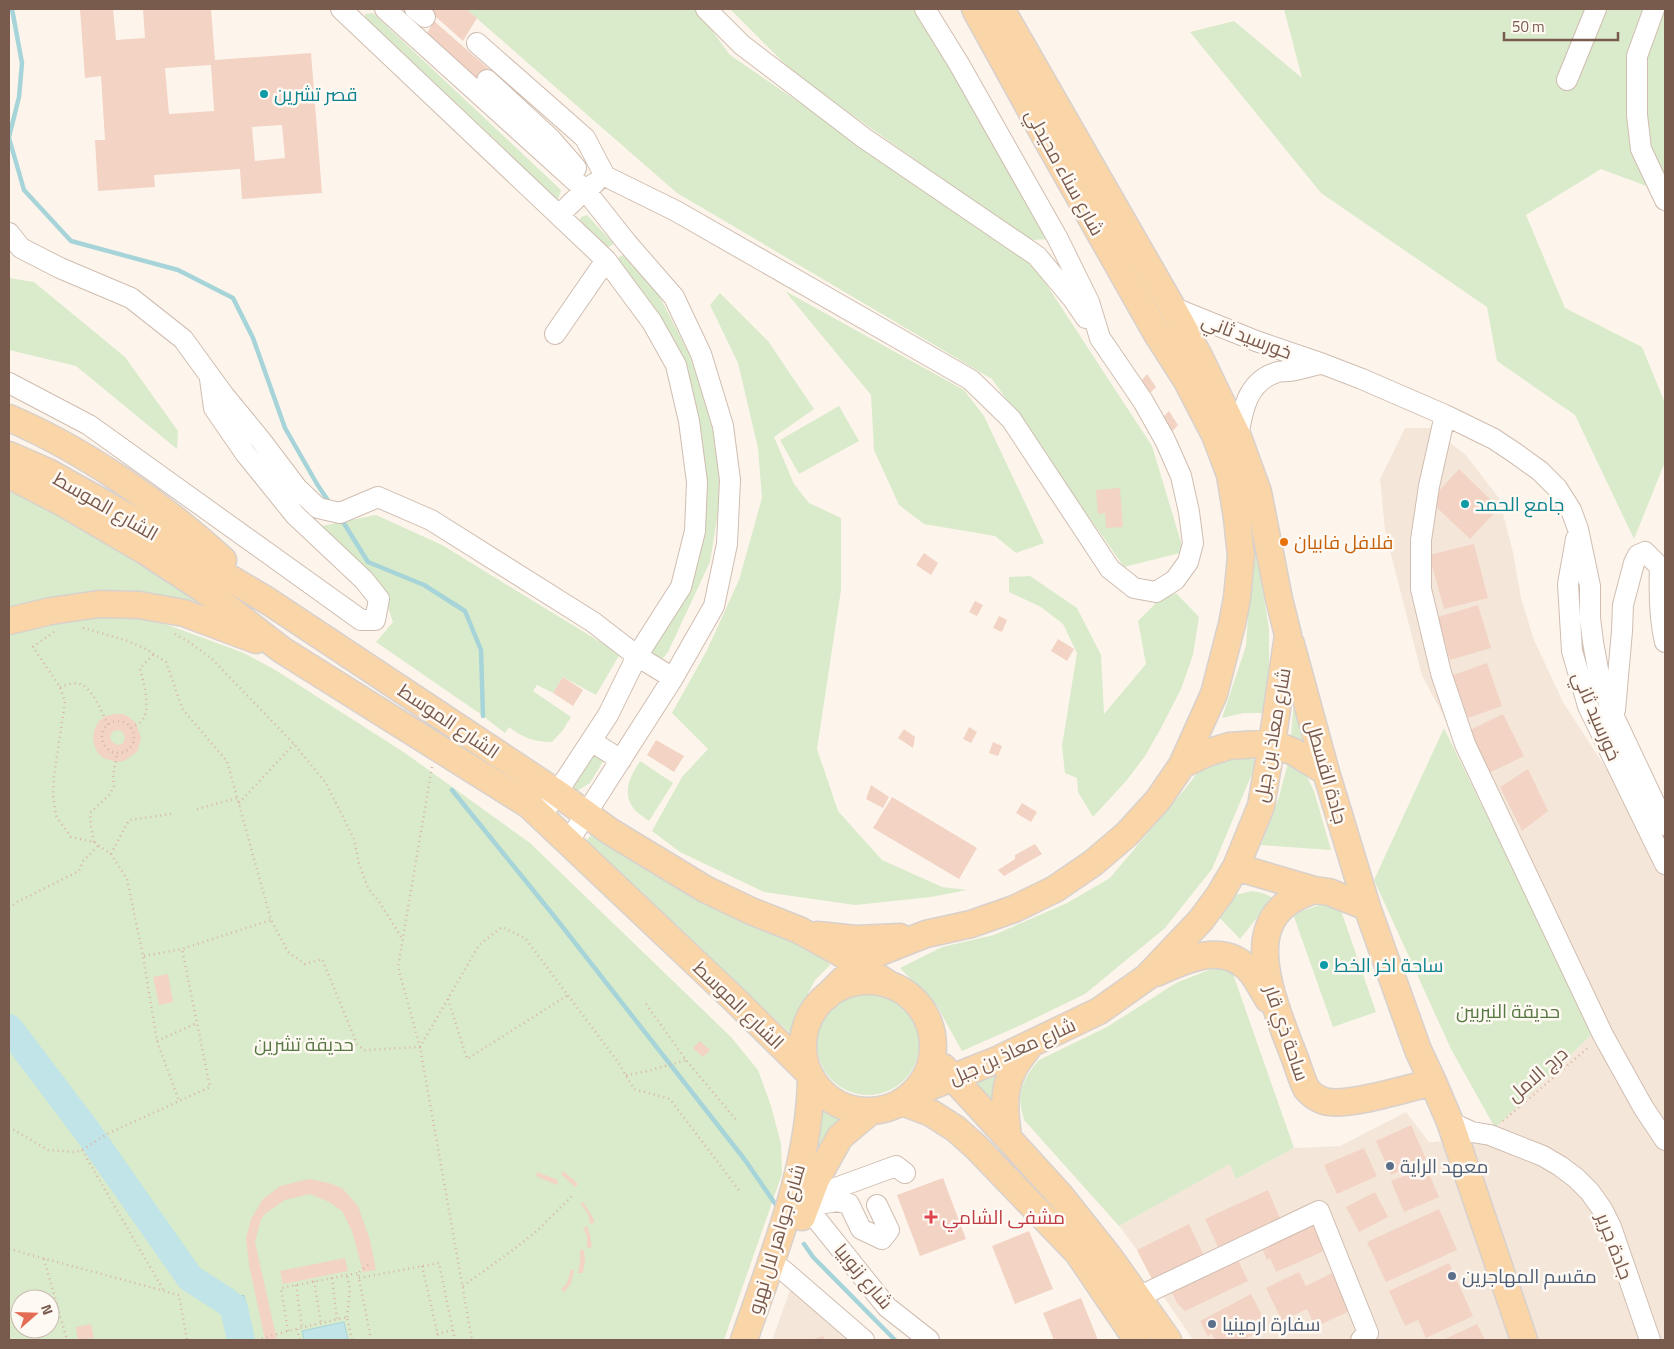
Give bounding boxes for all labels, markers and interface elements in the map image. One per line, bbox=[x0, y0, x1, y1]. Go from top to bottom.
scale bar bbox=[1504, 10, 1618, 42]
text: 50 m bbox=[1512, 15, 1545, 38]
place label: قصر تشرين bbox=[274, 79, 358, 108]
marker: قصر تشرين bbox=[258, 88, 270, 100]
street label: شارع سناء محيدلي bbox=[1018, 103, 1112, 241]
street label: خورسيد ثاني bbox=[1197, 305, 1297, 367]
street label: الشارع الموسط bbox=[48, 464, 164, 547]
place label: جامع الحمد bbox=[1475, 489, 1564, 518]
marker: جامع الحمد bbox=[1459, 498, 1471, 510]
place label: فلافل فابيان bbox=[1294, 527, 1393, 556]
marker: فلافل فابيان bbox=[1278, 536, 1290, 548]
street label: شارع معاذ بن جبل bbox=[1245, 665, 1298, 804]
street label: خورسيد ثاني bbox=[1565, 667, 1629, 765]
street label: الشارع الموسط bbox=[393, 676, 506, 765]
street label: جادة القسطل bbox=[1299, 716, 1356, 827]
place label: ساحة اخر الخط bbox=[1334, 950, 1444, 979]
street label: الشارع الموسط bbox=[687, 954, 791, 1056]
marker: ساحة اخر الخط bbox=[1318, 959, 1330, 971]
street label: ساحة ذي قار bbox=[1256, 980, 1317, 1085]
park label: حديقة النيربين bbox=[1456, 996, 1560, 1025]
street label: شارع معاذ بن جبل bbox=[944, 1010, 1080, 1091]
park label: حديقة تشرين bbox=[254, 1029, 354, 1058]
street label: درج الامل bbox=[1500, 1039, 1573, 1108]
place label: معهد الراية bbox=[1400, 1151, 1488, 1180]
street label: شارع جواهر لال نهرو bbox=[739, 1160, 812, 1317]
marker: معهد الراية bbox=[1384, 1160, 1396, 1172]
place label: مشفى الشامي bbox=[942, 1202, 1065, 1232]
street label: جادة جرير bbox=[1589, 1207, 1641, 1283]
marker: مشفى الشامي bbox=[924, 1210, 938, 1224]
street label: شارع زنوبيا bbox=[828, 1236, 901, 1315]
place label: مقسم المهاجرين bbox=[1462, 1261, 1597, 1290]
marker: مقسم المهاجرين bbox=[1446, 1270, 1458, 1282]
north arrow bbox=[10, 1289, 60, 1339]
text: N bbox=[36, 1301, 59, 1318]
place label: سفارة ارمينيا bbox=[1222, 1309, 1320, 1338]
marker: سفارة ارمينيا bbox=[1206, 1318, 1218, 1330]

